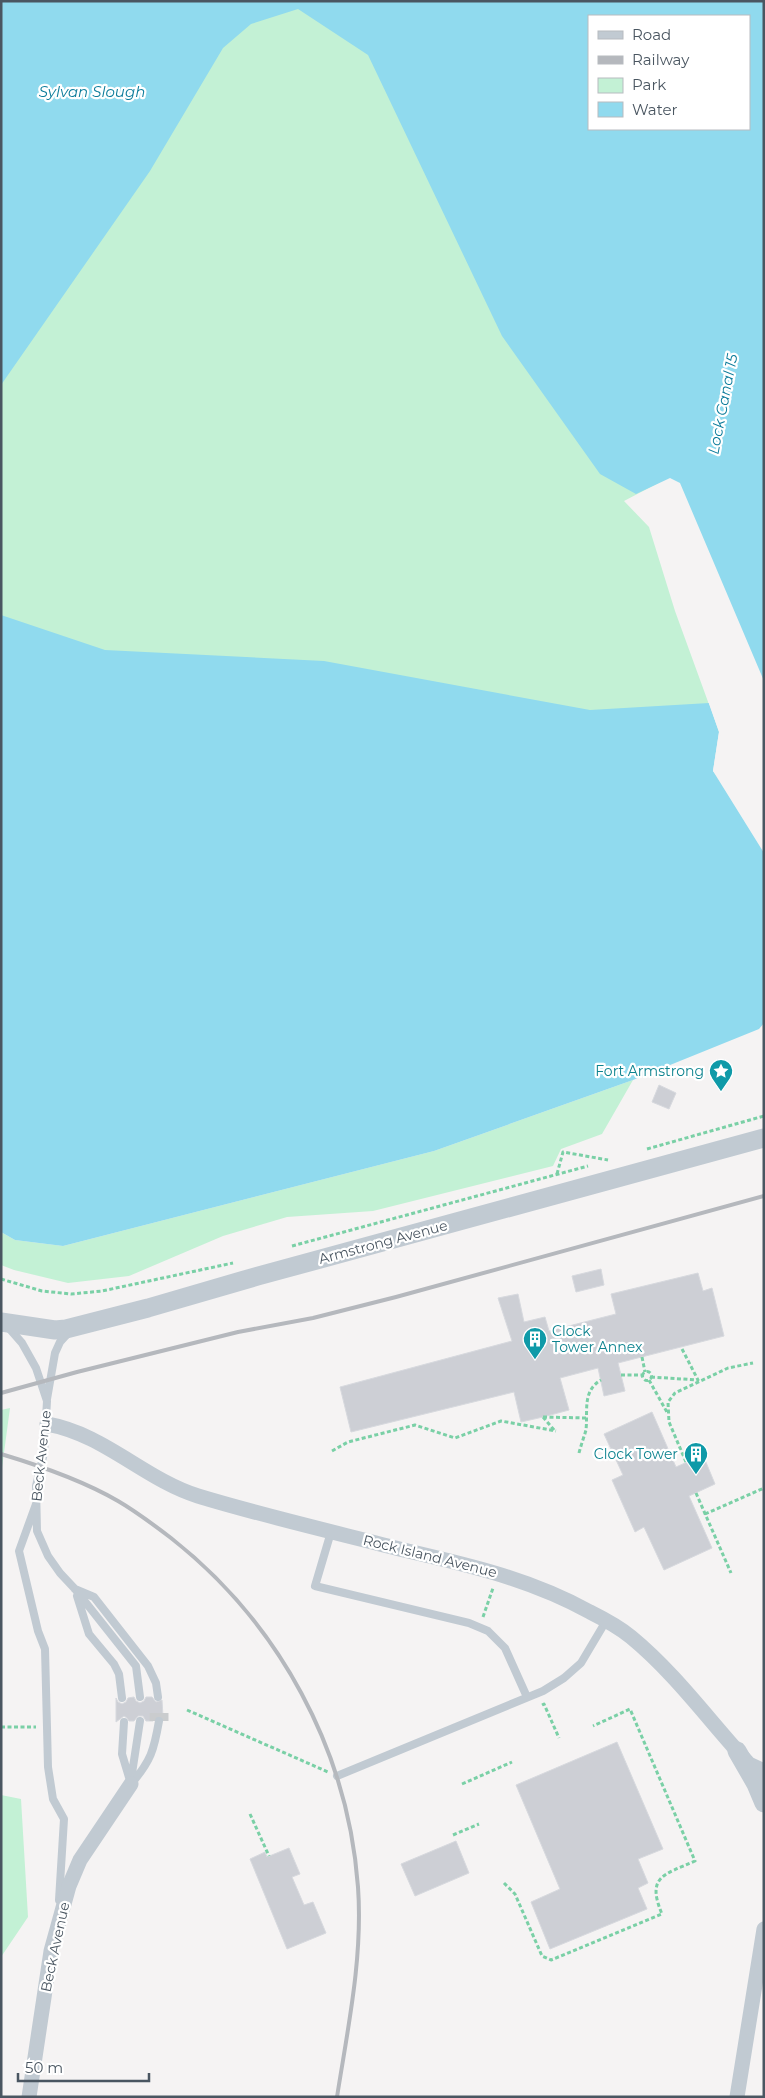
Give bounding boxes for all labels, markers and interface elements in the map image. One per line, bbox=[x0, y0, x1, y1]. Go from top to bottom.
legend bbox=[588, 15, 750, 130]
text: Road bbox=[632, 25, 671, 44]
text: Railway bbox=[632, 50, 690, 69]
text: Park bbox=[632, 75, 666, 94]
water label: Sylvan Slough bbox=[39, 82, 145, 101]
text: Water bbox=[632, 100, 678, 119]
water label: Lock Canal 15 bbox=[703, 351, 742, 456]
place icon: Fort Armstrong bbox=[708, 1058, 734, 1092]
place label: Fort Armstrong bbox=[595, 1062, 704, 1080]
street label: Armstrong Avenue bbox=[317, 1216, 449, 1268]
place label: Clock Tower Annex bbox=[552, 1322, 643, 1356]
building icon: Clock Tower Annex bbox=[522, 1326, 548, 1360]
street label: Beck Avenue bbox=[27, 1409, 55, 1503]
building icon: Clock Tower bbox=[683, 1441, 709, 1475]
place label: Clock Tower bbox=[594, 1445, 678, 1463]
street label: Rock Island Avenue bbox=[361, 1531, 499, 1581]
street label: Beck Avenue bbox=[37, 1900, 73, 1994]
scale bar bbox=[18, 2050, 149, 2082]
text: 50 m bbox=[25, 2058, 63, 2077]

